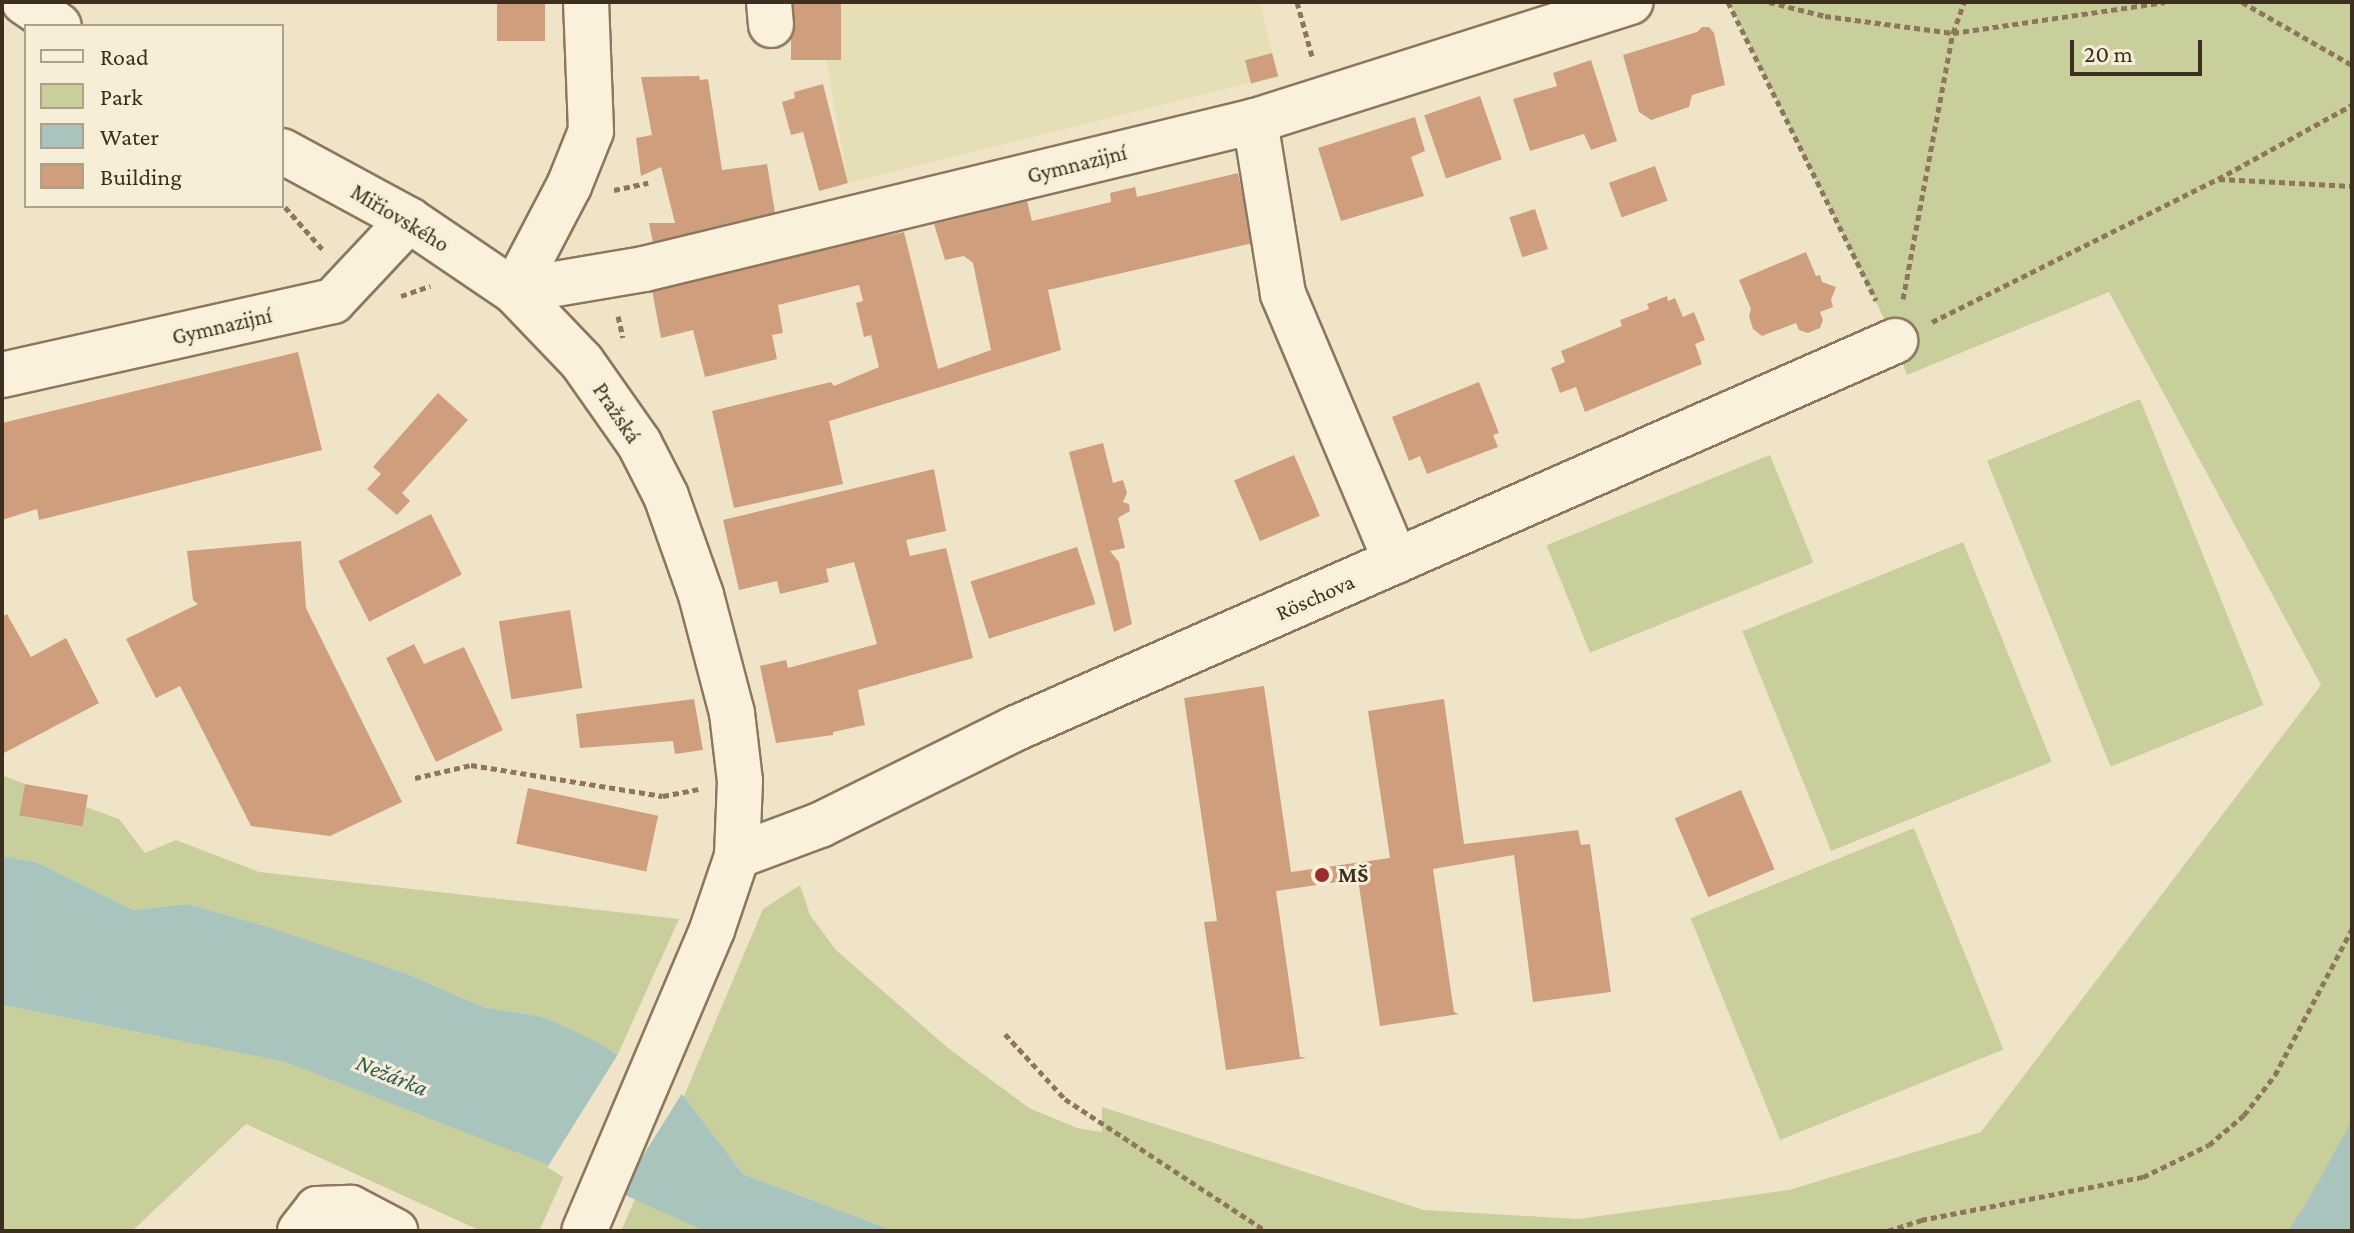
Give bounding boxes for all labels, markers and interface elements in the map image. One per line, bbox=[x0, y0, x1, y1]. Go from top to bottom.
legend bbox=[24, 24, 284, 208]
scale bar bbox=[2074, 24, 2206, 74]
text: 20 m bbox=[2084, 40, 2133, 67]
text: Road bbox=[100, 43, 149, 70]
text: Park bbox=[100, 83, 143, 110]
text: Water bbox=[100, 123, 159, 150]
street label: Gymnazijní bbox=[1025, 139, 1129, 189]
text: Building bbox=[100, 163, 182, 190]
street label: Miřiovského bbox=[346, 178, 454, 258]
street label: Gymnazijní bbox=[170, 302, 274, 350]
street label: Pražská bbox=[587, 378, 647, 448]
street label: Röschova bbox=[1272, 568, 1358, 626]
place label: MŠ bbox=[1338, 862, 1368, 888]
marker: MŠ bbox=[1313, 866, 1331, 884]
water label: Nežárka bbox=[352, 1048, 432, 1102]

